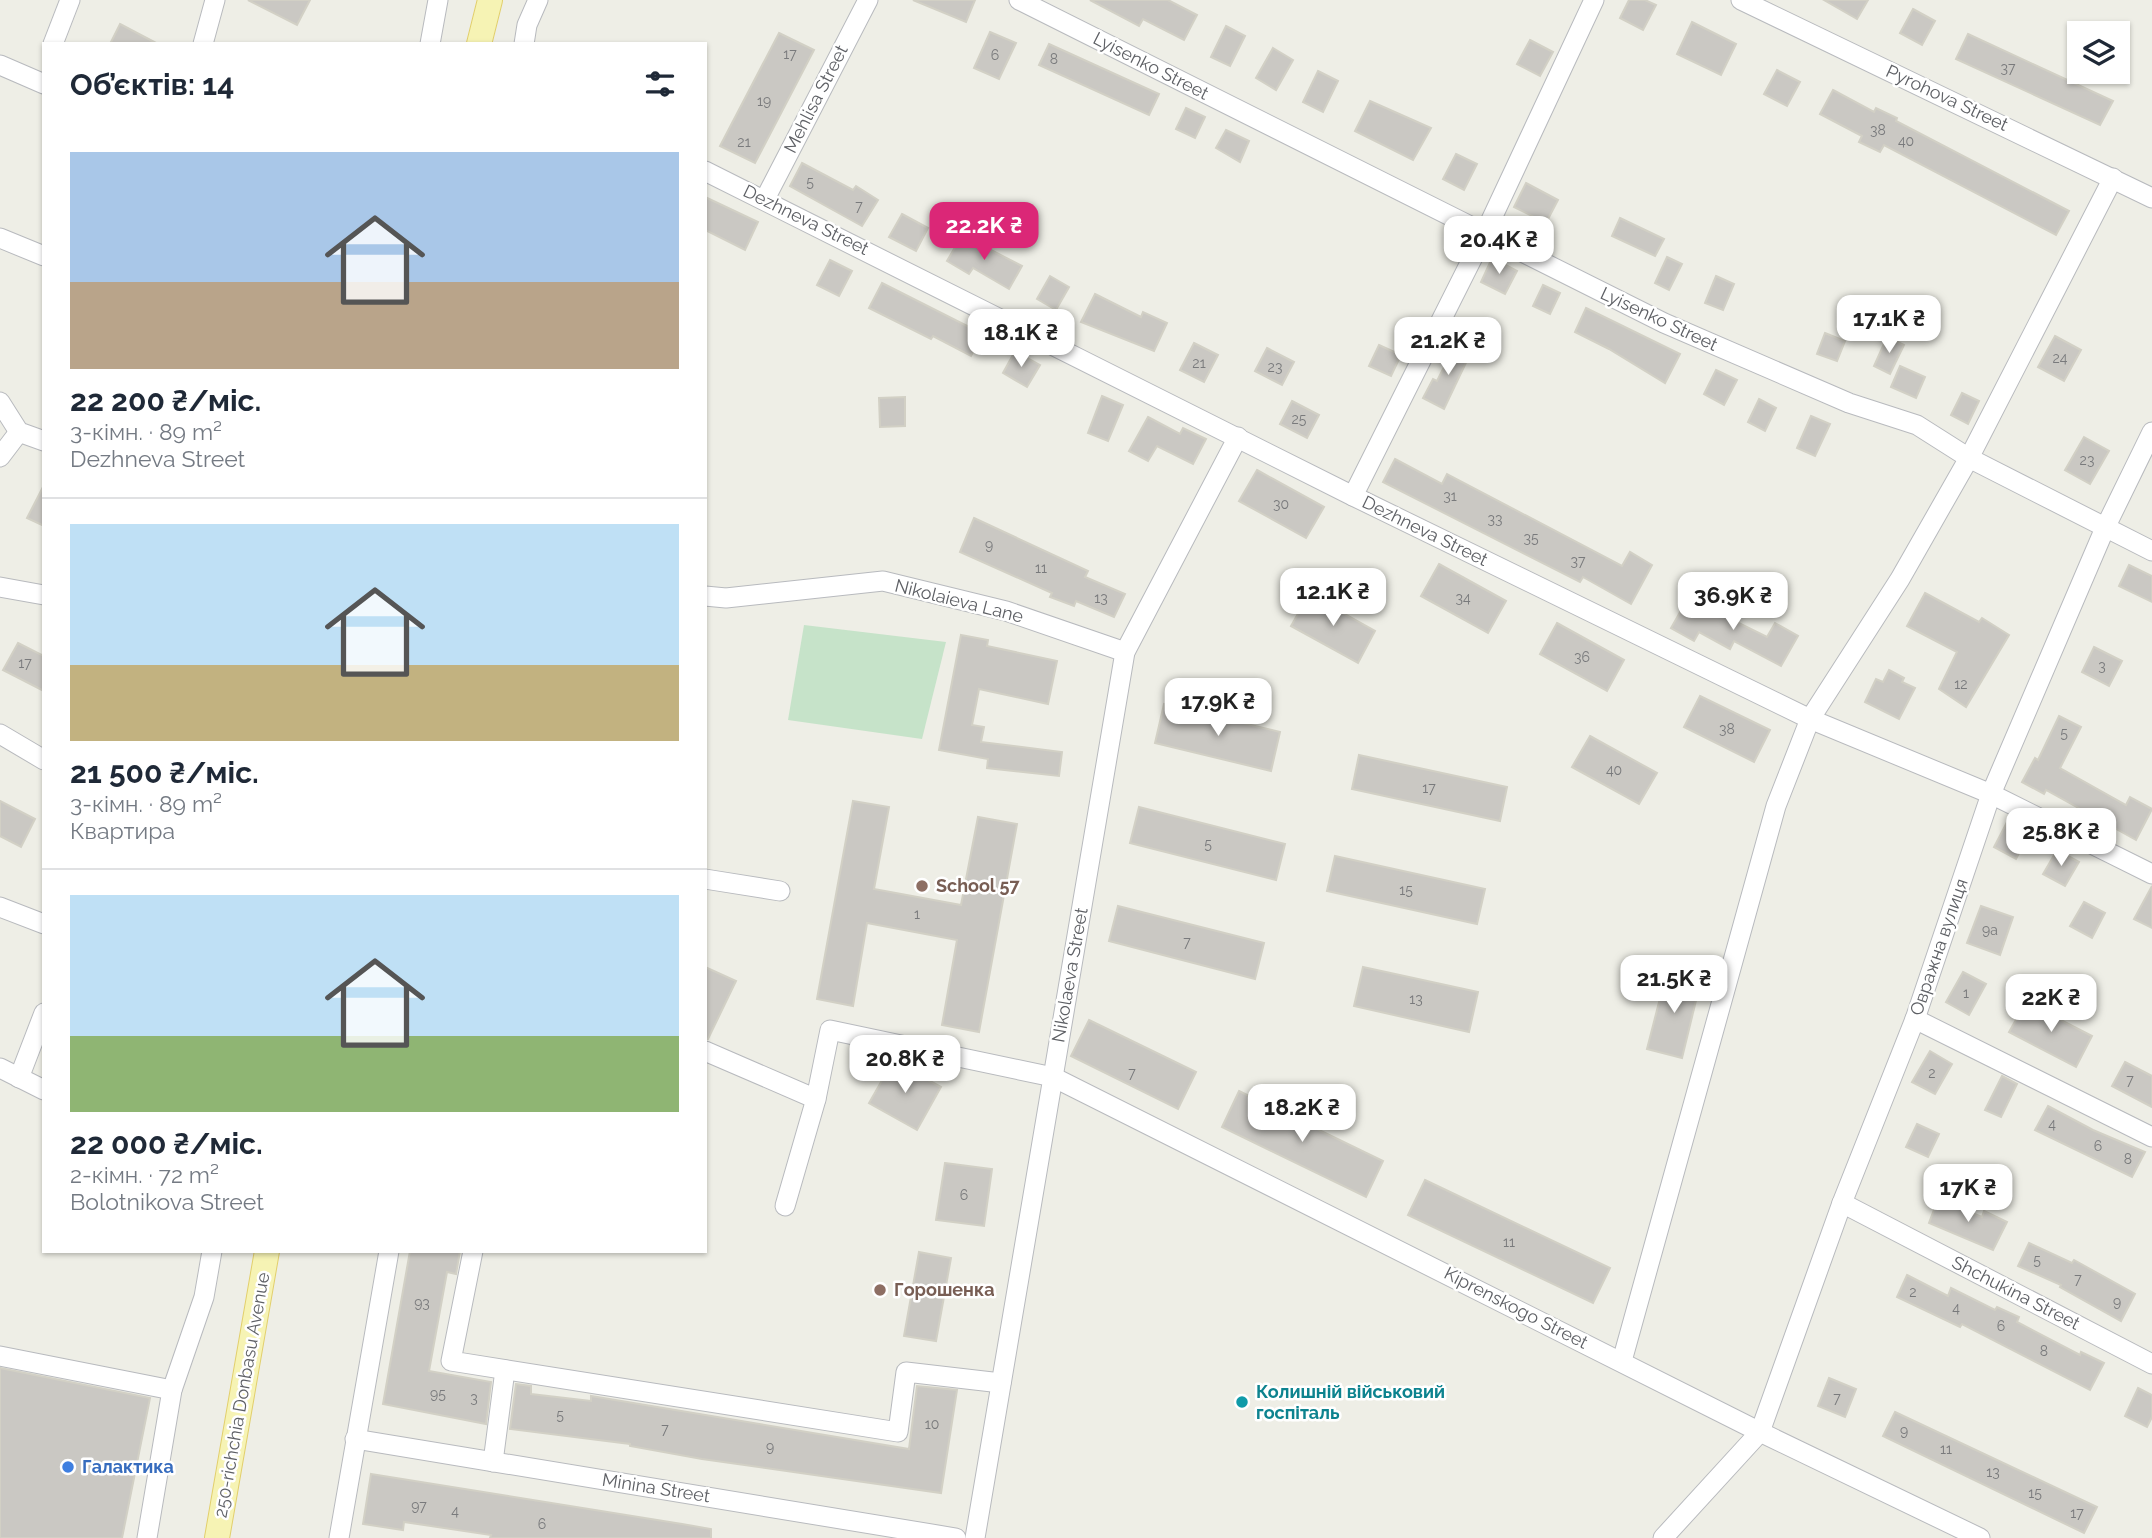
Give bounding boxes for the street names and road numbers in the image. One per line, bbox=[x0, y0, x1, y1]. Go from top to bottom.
street label: Lyisenko Street bbox=[1090, 27, 1212, 104]
street label: Mehlisa Street bbox=[779, 41, 852, 156]
street label: Pyrohova Street bbox=[1883, 60, 2012, 135]
street label: Dezhneva Street bbox=[740, 180, 872, 259]
street label: Lyisenko Street bbox=[1597, 282, 1721, 355]
street label: Dezhneva Street bbox=[1359, 491, 1491, 570]
street label: Nikolaieva Lane bbox=[893, 574, 1026, 627]
street label: Овражна вулиця bbox=[1905, 876, 1972, 1018]
street label: Nikolaeva Street bbox=[1047, 906, 1092, 1044]
street label: Shchukina Street bbox=[1949, 1251, 2084, 1334]
street label: Kiprenskogo Street bbox=[1441, 1262, 1592, 1353]
street label: 250-richchia Donbasu Avenue bbox=[210, 1270, 274, 1519]
street label: Minina Street bbox=[601, 1469, 712, 1506]

